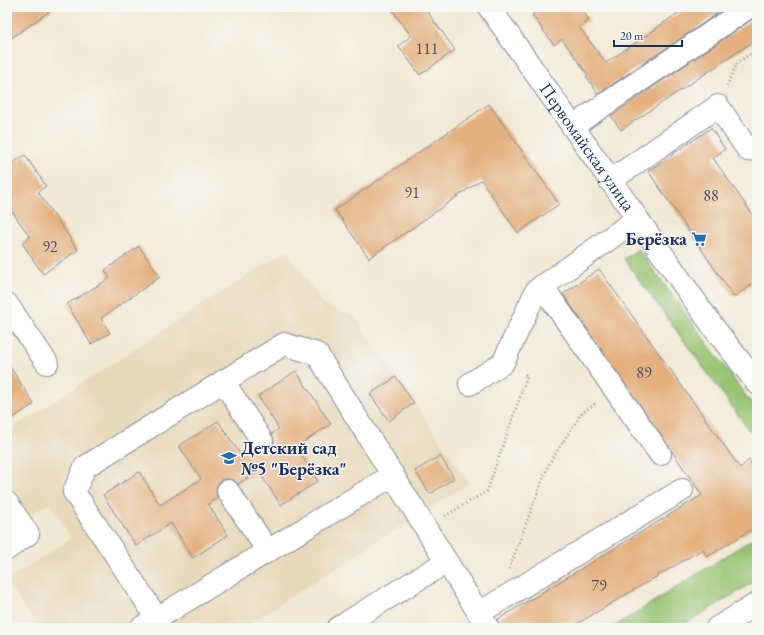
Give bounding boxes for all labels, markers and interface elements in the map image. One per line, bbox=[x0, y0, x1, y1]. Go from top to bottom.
scale bar bbox=[614, 22, 682, 48]
text: 20 m bbox=[620, 28, 644, 44]
house number: 111 bbox=[415, 38, 439, 59]
street label: Первомайская улица bbox=[535, 78, 641, 216]
house number: 91 bbox=[404, 182, 420, 203]
house number: 88 bbox=[703, 185, 719, 206]
place label: Берёзка bbox=[626, 227, 687, 250]
supermarket icon: Берёзка bbox=[690, 230, 708, 248]
house number: 92 bbox=[42, 236, 58, 257]
house number: 89 bbox=[636, 362, 652, 383]
place label: Детский сад №5 "Берёзка" bbox=[241, 436, 347, 480]
school or university icon: Детский сад №5 "Берёзка" bbox=[220, 449, 238, 467]
house number: 79 bbox=[591, 575, 607, 596]

